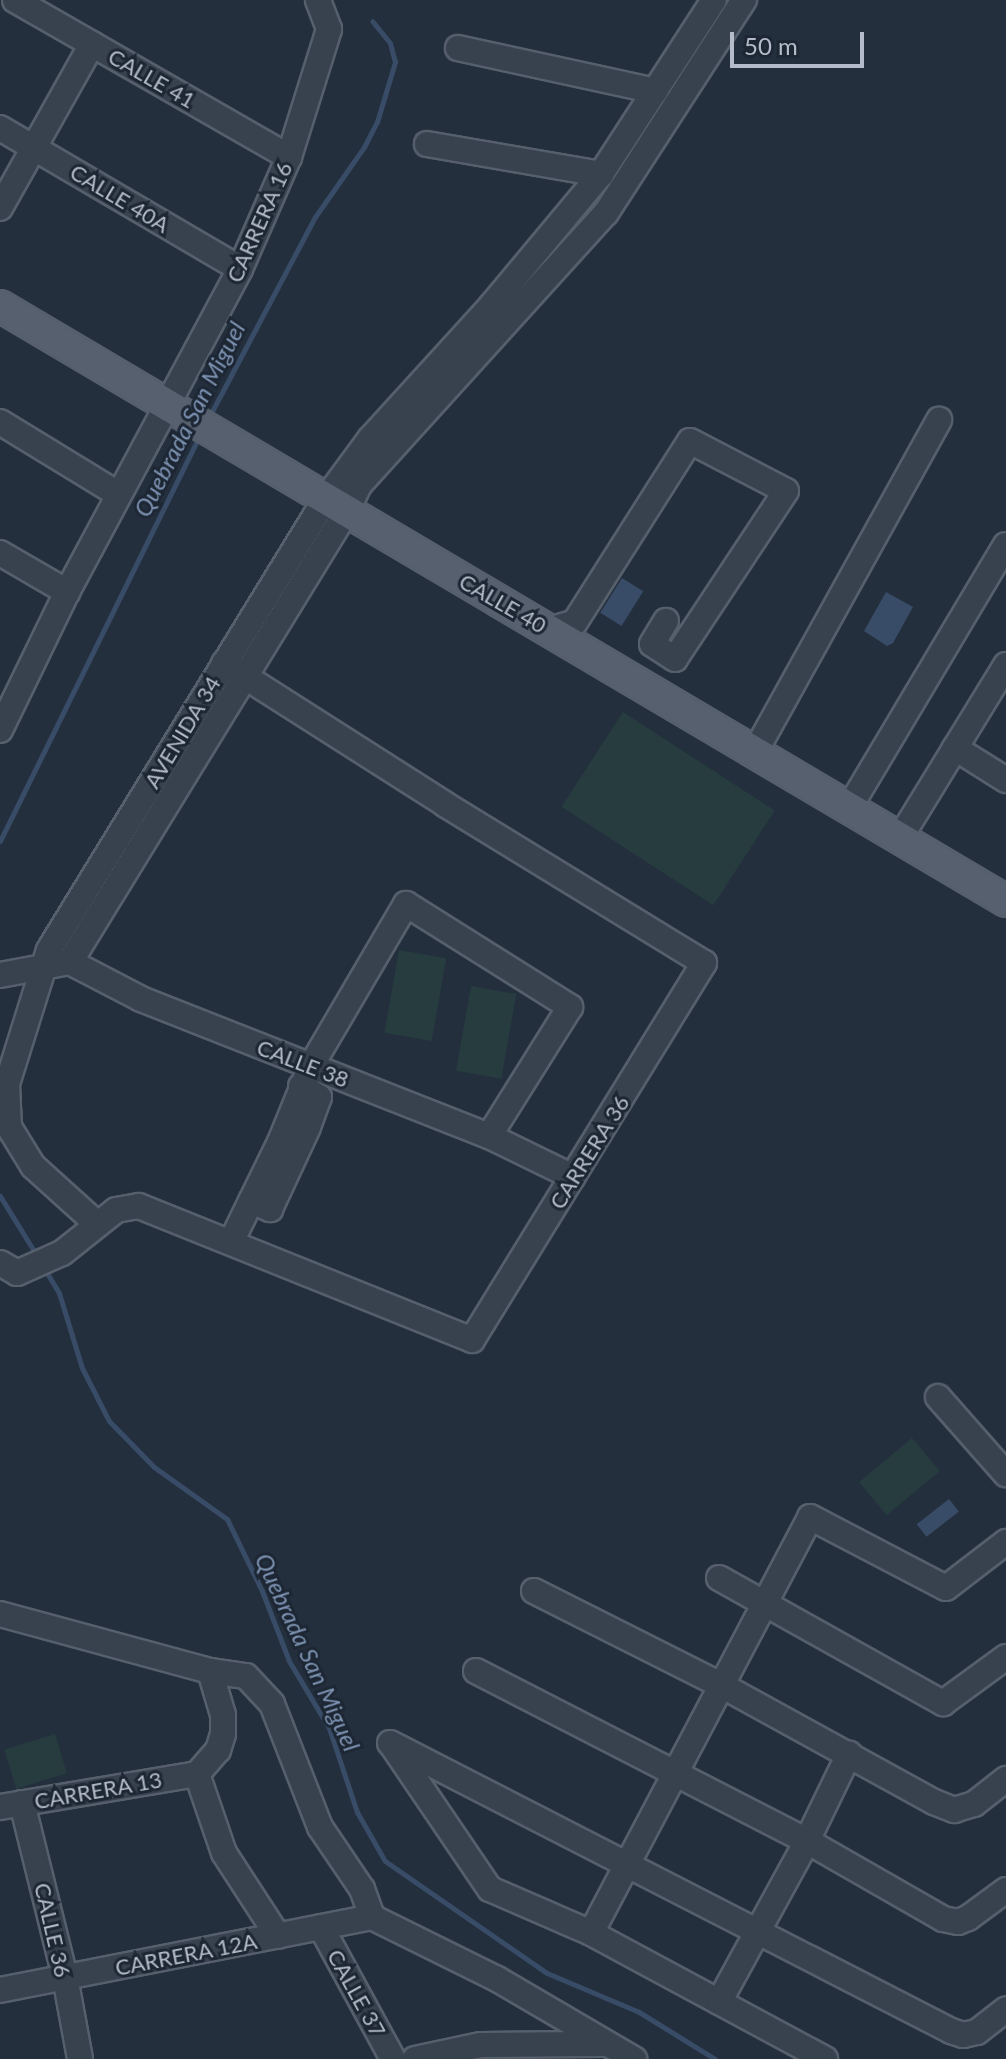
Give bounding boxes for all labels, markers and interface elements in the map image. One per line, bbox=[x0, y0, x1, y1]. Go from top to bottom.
scale bar bbox=[734, 16, 868, 66]
text: 50 m bbox=[744, 31, 798, 60]
street label: CALLE 41 bbox=[104, 43, 200, 113]
street label: CARRERA 16 bbox=[221, 157, 297, 287]
street label: CALLE 40A bbox=[66, 158, 174, 238]
water label: Quebrada San Miguel bbox=[127, 317, 251, 521]
street label: CALLE 40 bbox=[455, 568, 551, 638]
street label: AVENIDA 34 bbox=[138, 671, 226, 793]
street label: CALLE 38 bbox=[253, 1033, 353, 1093]
street label: CARRERA 36 bbox=[543, 1090, 635, 1214]
water label: Quebrada San Miguel bbox=[250, 1548, 366, 1756]
street label: CARRERA 13 bbox=[32, 1766, 164, 1814]
street label: CALLE 36 bbox=[29, 1880, 77, 1980]
street label: CARRERA 12A bbox=[113, 1927, 259, 1981]
street label: CALLE 37 bbox=[322, 1945, 392, 2041]

